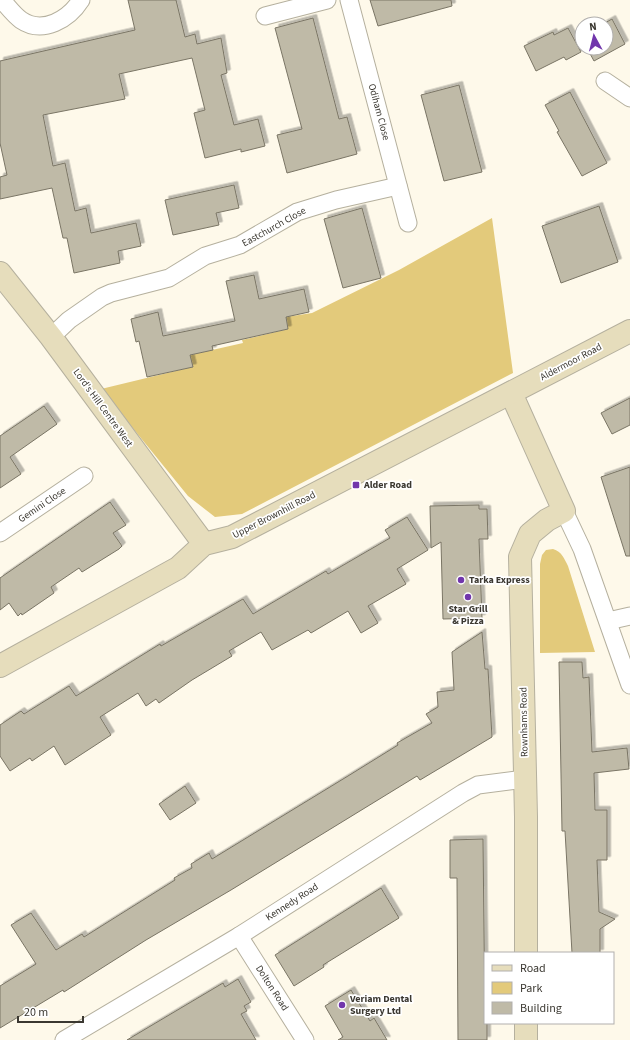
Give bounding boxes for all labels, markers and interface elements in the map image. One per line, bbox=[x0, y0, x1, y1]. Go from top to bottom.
north arrow bbox=[574, 16, 614, 56]
text: N bbox=[588, 19, 597, 34]
street label: Odiham Close bbox=[365, 82, 393, 142]
street label: Eastchurch Close bbox=[239, 204, 309, 250]
street label: Aldermoor Road bbox=[538, 340, 604, 384]
street label: Lord's Hill Centre West bbox=[70, 366, 137, 451]
place label: Alder Road bbox=[363, 478, 412, 492]
marker: Alder Road bbox=[351, 480, 361, 490]
street label: Gemini Close bbox=[15, 484, 69, 526]
street label: Upper Brownhill Road bbox=[230, 488, 318, 542]
place label: Tarka Express bbox=[469, 573, 530, 587]
marker: Tarka Express bbox=[456, 575, 466, 585]
marker: Star Grill & Pizza bbox=[463, 592, 473, 602]
place label: Star Grill & Pizza bbox=[449, 602, 488, 628]
street label: Rownhams Road bbox=[516, 687, 532, 757]
street label: Kennedy Road bbox=[263, 880, 321, 924]
legend bbox=[484, 952, 614, 1024]
text: Road bbox=[520, 960, 546, 977]
street label: Dolton Road bbox=[252, 963, 292, 1013]
text: Park bbox=[520, 980, 542, 997]
place label: Veriam Dental Surgery Ltd bbox=[349, 992, 412, 1018]
scale bar bbox=[18, 998, 83, 1024]
marker: Veriam Dental Surgery Ltd bbox=[337, 1000, 347, 1010]
text: Building bbox=[520, 1000, 562, 1017]
text: 20 m bbox=[24, 1004, 48, 1021]

